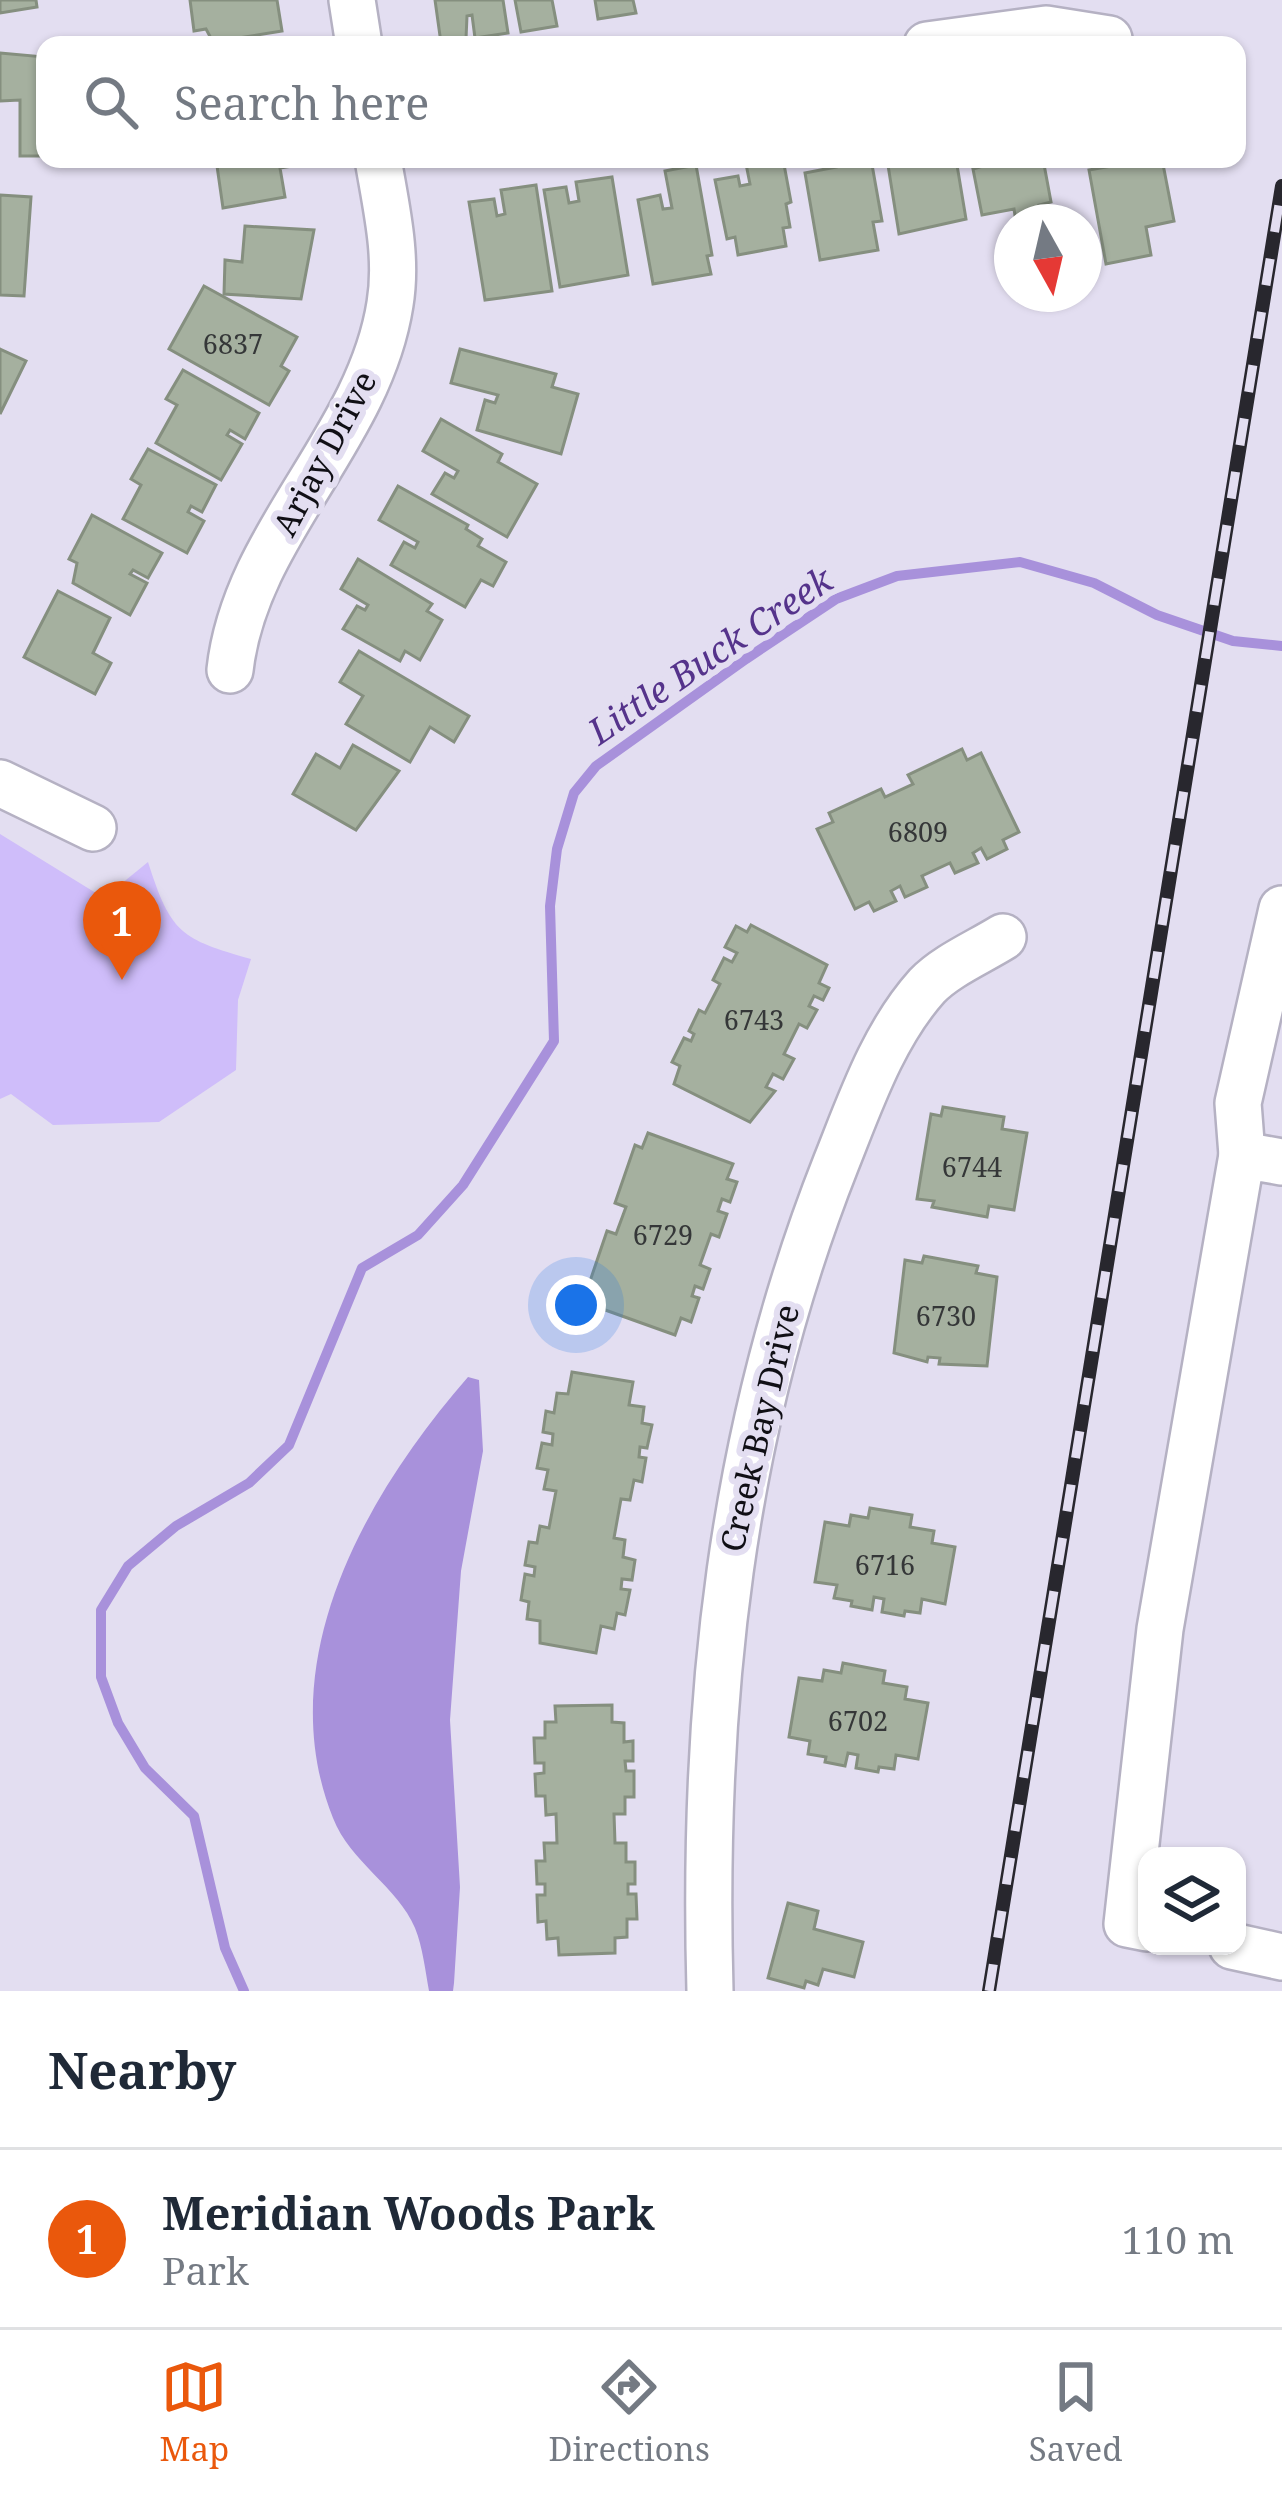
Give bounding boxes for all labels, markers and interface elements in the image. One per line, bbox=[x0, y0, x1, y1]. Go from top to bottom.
search box bbox=[36, 36, 1246, 168]
icon: search bbox=[78, 69, 144, 135]
text: Search here bbox=[174, 72, 429, 133]
north arrow bbox=[994, 204, 1102, 312]
house number: 6837 bbox=[203, 325, 263, 362]
street label: Arjay Drive bbox=[262, 363, 386, 543]
water label: Little Buck Creek bbox=[577, 554, 843, 756]
house number: 6809 bbox=[888, 813, 948, 850]
pin: 1 bbox=[83, 881, 161, 980]
house number: 6743 bbox=[724, 1001, 784, 1038]
house number: 6744 bbox=[942, 1148, 1002, 1185]
house number: 6729 bbox=[633, 1216, 693, 1253]
your location bbox=[546, 1275, 606, 1335]
house number: 6730 bbox=[916, 1297, 976, 1334]
street label: Creek Bay Drive bbox=[709, 1300, 809, 1556]
house number: 6716 bbox=[855, 1546, 915, 1583]
house number: 6702 bbox=[828, 1702, 888, 1739]
map controls bbox=[1138, 1847, 1246, 1955]
button: layers bbox=[1138, 1847, 1246, 1955]
text: Nearby bbox=[48, 2034, 236, 2104]
text: Meridian Woods Park bbox=[162, 2182, 655, 2243]
text: 1 bbox=[76, 2212, 98, 2265]
text: 110 m bbox=[1122, 2212, 1234, 2265]
text: Park bbox=[162, 2243, 249, 2296]
tab: Map bbox=[160, 2354, 229, 2471]
tab: Directions bbox=[548, 2354, 710, 2471]
tab: Saved bbox=[1029, 2354, 1122, 2471]

